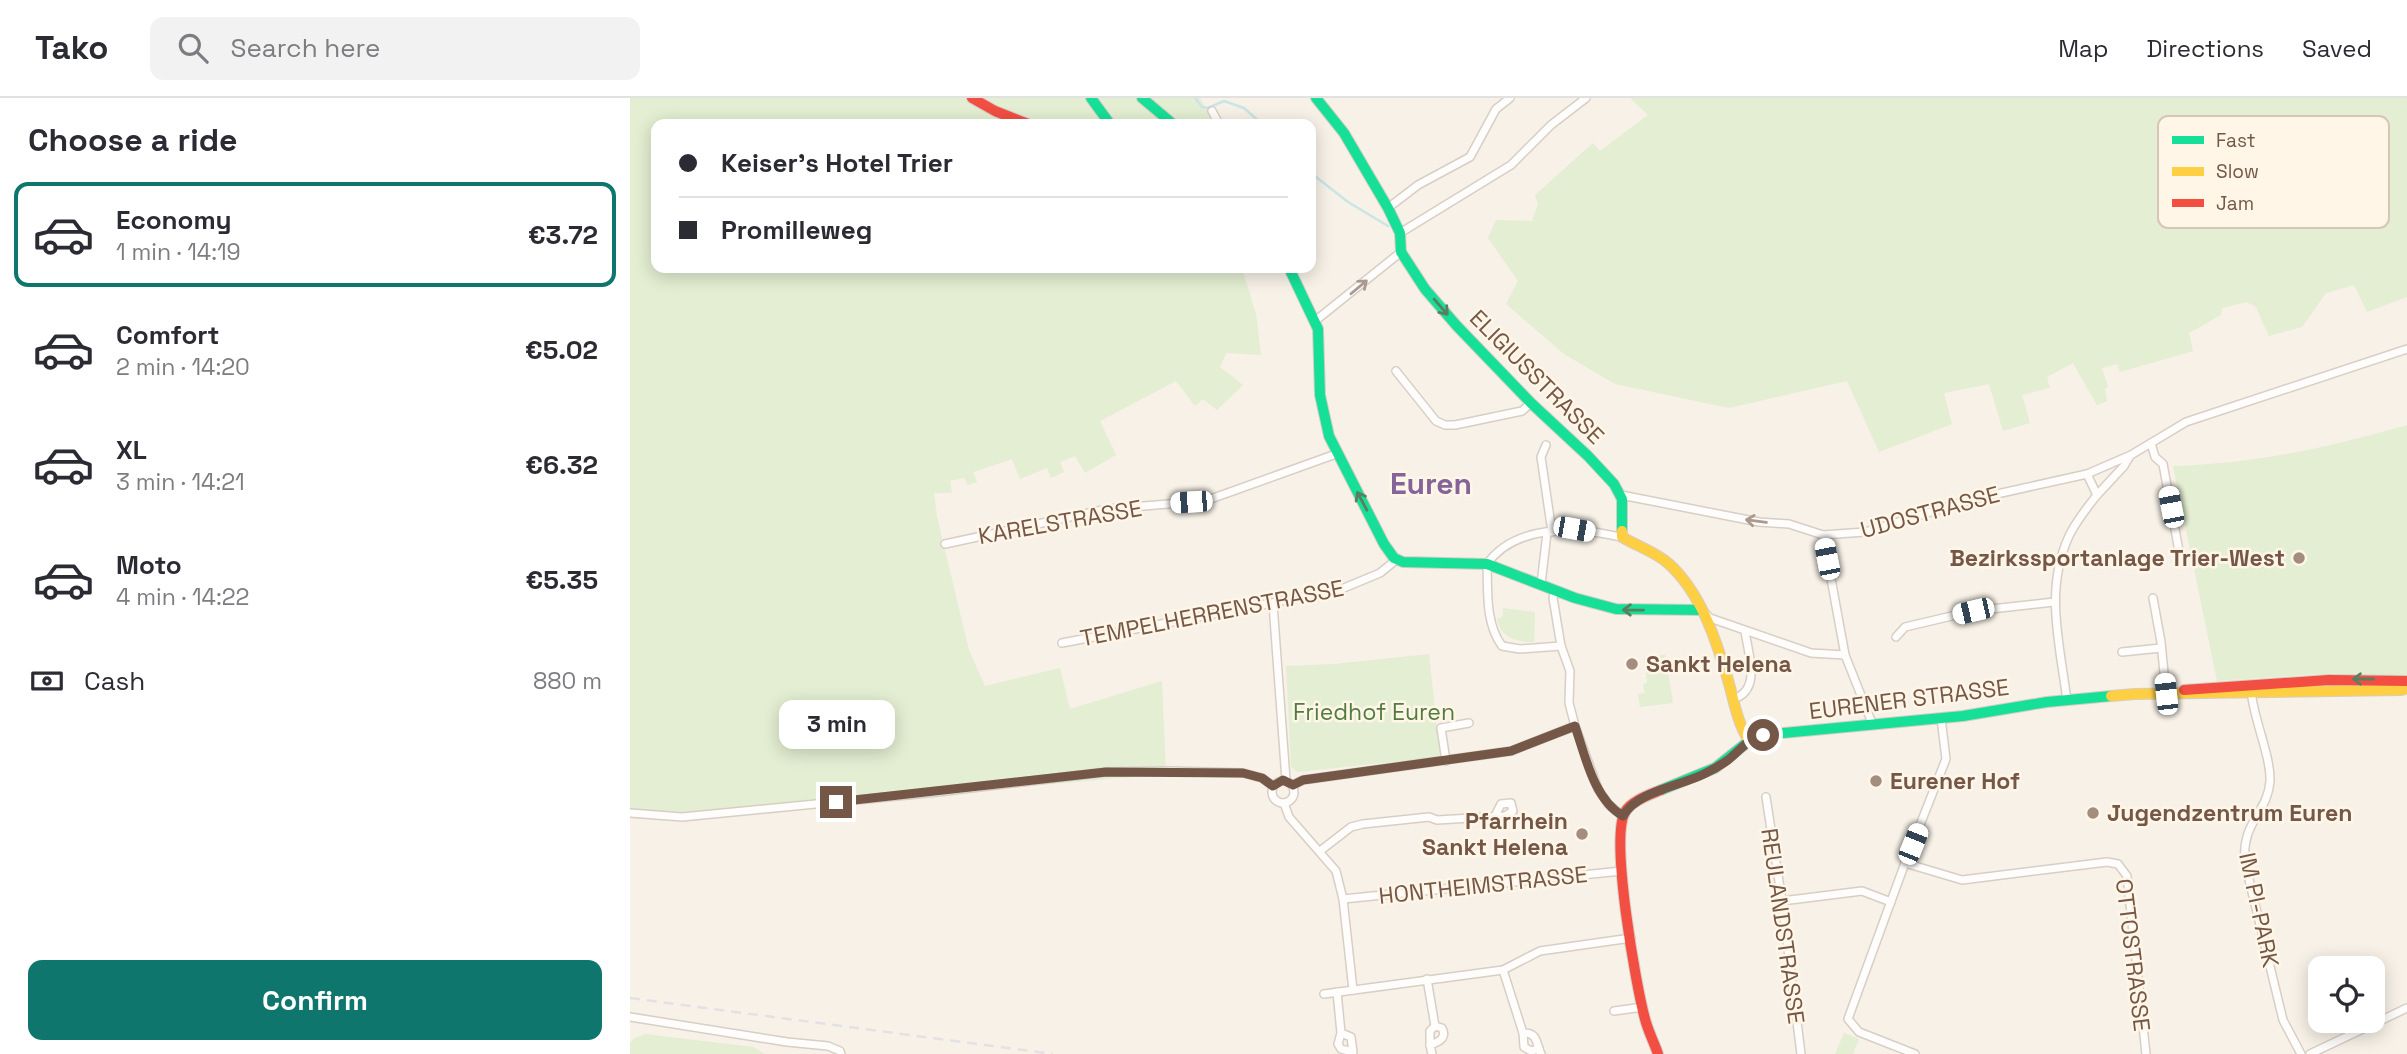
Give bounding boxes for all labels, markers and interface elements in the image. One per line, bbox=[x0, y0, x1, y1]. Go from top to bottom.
search box bbox=[150, 17, 640, 80]
text: Tako bbox=[35, 27, 108, 69]
icon: search bbox=[174, 29, 212, 67]
text: Search here bbox=[230, 31, 380, 65]
text: Map bbox=[2058, 33, 2108, 64]
text: Directions bbox=[2146, 33, 2264, 64]
text: Saved bbox=[2302, 33, 2372, 64]
legend bbox=[2158, 116, 2389, 228]
text: Choose a ride bbox=[28, 120, 238, 160]
text: Fast bbox=[2216, 128, 2256, 153]
text: Keiser's Hotel Trier bbox=[721, 146, 953, 180]
text: Slow bbox=[2216, 159, 2259, 184]
text: Jam bbox=[2216, 191, 2254, 216]
icon: car bbox=[32, 203, 95, 266]
text: Economy bbox=[116, 203, 232, 237]
text: Promilleweg bbox=[721, 213, 872, 247]
text: €3.72 bbox=[528, 218, 598, 252]
text: 1 min · 14:19 bbox=[116, 237, 241, 267]
one-way arrow bbox=[1349, 280, 1367, 295]
one-way arrow bbox=[1433, 298, 1449, 316]
street label: ELIGIUSSTRASSE bbox=[1463, 303, 1611, 451]
icon: car bbox=[32, 318, 95, 381]
text: Comfort bbox=[116, 318, 219, 352]
text: €5.02 bbox=[525, 333, 598, 367]
text: 2 min · 14:20 bbox=[116, 352, 250, 382]
icon: car bbox=[32, 433, 95, 496]
text: XL bbox=[116, 433, 147, 467]
text: €6.32 bbox=[525, 448, 598, 482]
district label: Euren bbox=[1390, 464, 1472, 503]
text: 3 min · 14:21 bbox=[116, 467, 245, 497]
street label: UDOSTRASSE bbox=[1857, 479, 2003, 545]
car bbox=[2157, 484, 2186, 530]
car bbox=[1170, 490, 1213, 514]
one-way arrow bbox=[1354, 491, 1368, 512]
street label: KARELSTRASSE bbox=[976, 493, 1144, 551]
one-way arrow bbox=[1745, 514, 1768, 527]
car bbox=[1552, 515, 1597, 543]
car bbox=[1813, 536, 1842, 582]
place label: Bezirkssportanlage Trier-West bbox=[1950, 543, 2285, 573]
icon: car bbox=[32, 548, 95, 611]
text: Moto bbox=[116, 548, 182, 582]
marker: Bezirkssportanlage Trier-West bbox=[2291, 550, 2307, 566]
text: €5.35 bbox=[526, 563, 598, 597]
street label: TEMPELHERRENSTRASSE bbox=[1078, 573, 1346, 653]
text: 4 min · 14:22 bbox=[116, 582, 249, 612]
car bbox=[1951, 596, 1996, 626]
one-way arrow bbox=[1621, 603, 1644, 617]
place label: Sankt Helena bbox=[1646, 649, 1792, 679]
marker: Sankt Helena bbox=[1624, 656, 1640, 672]
icon: cash bbox=[28, 662, 66, 700]
text: Cash bbox=[84, 664, 145, 698]
text: 880 m bbox=[533, 666, 602, 696]
street label: EURENER STRASSE bbox=[1807, 672, 2011, 726]
car bbox=[2154, 672, 2179, 716]
one-way arrow bbox=[2351, 673, 2374, 686]
park label: Friedhof Euren bbox=[1293, 697, 1455, 727]
callout: 3 min bbox=[778, 700, 894, 750]
text: 3 min bbox=[807, 709, 867, 739]
route start bbox=[1747, 719, 1779, 751]
place label: Eurener Hof bbox=[1890, 766, 2020, 796]
marker: Eurener Hof bbox=[1868, 773, 1884, 789]
route end bbox=[820, 786, 852, 818]
place label: Jugendzentrum Euren bbox=[2107, 798, 2352, 828]
marker: Jugendzentrum Euren bbox=[2085, 805, 2101, 821]
place label: Pfarrhein Sankt Helena bbox=[1422, 806, 1568, 862]
car bbox=[1896, 821, 1931, 867]
marker: Pfarrhein Sankt Helena bbox=[1574, 826, 1590, 842]
street label: REULANDSTRASSE bbox=[1754, 826, 1812, 1026]
street label: IM PI-PARK bbox=[2232, 850, 2286, 970]
street label: HONTHEIMSTRASSE bbox=[1377, 859, 1589, 911]
street label: OTTOSTRASSE bbox=[2109, 877, 2157, 1033]
map controls bbox=[2308, 956, 2385, 1033]
button: locate bbox=[2308, 956, 2385, 1033]
button: Confirm bbox=[28, 960, 602, 1040]

